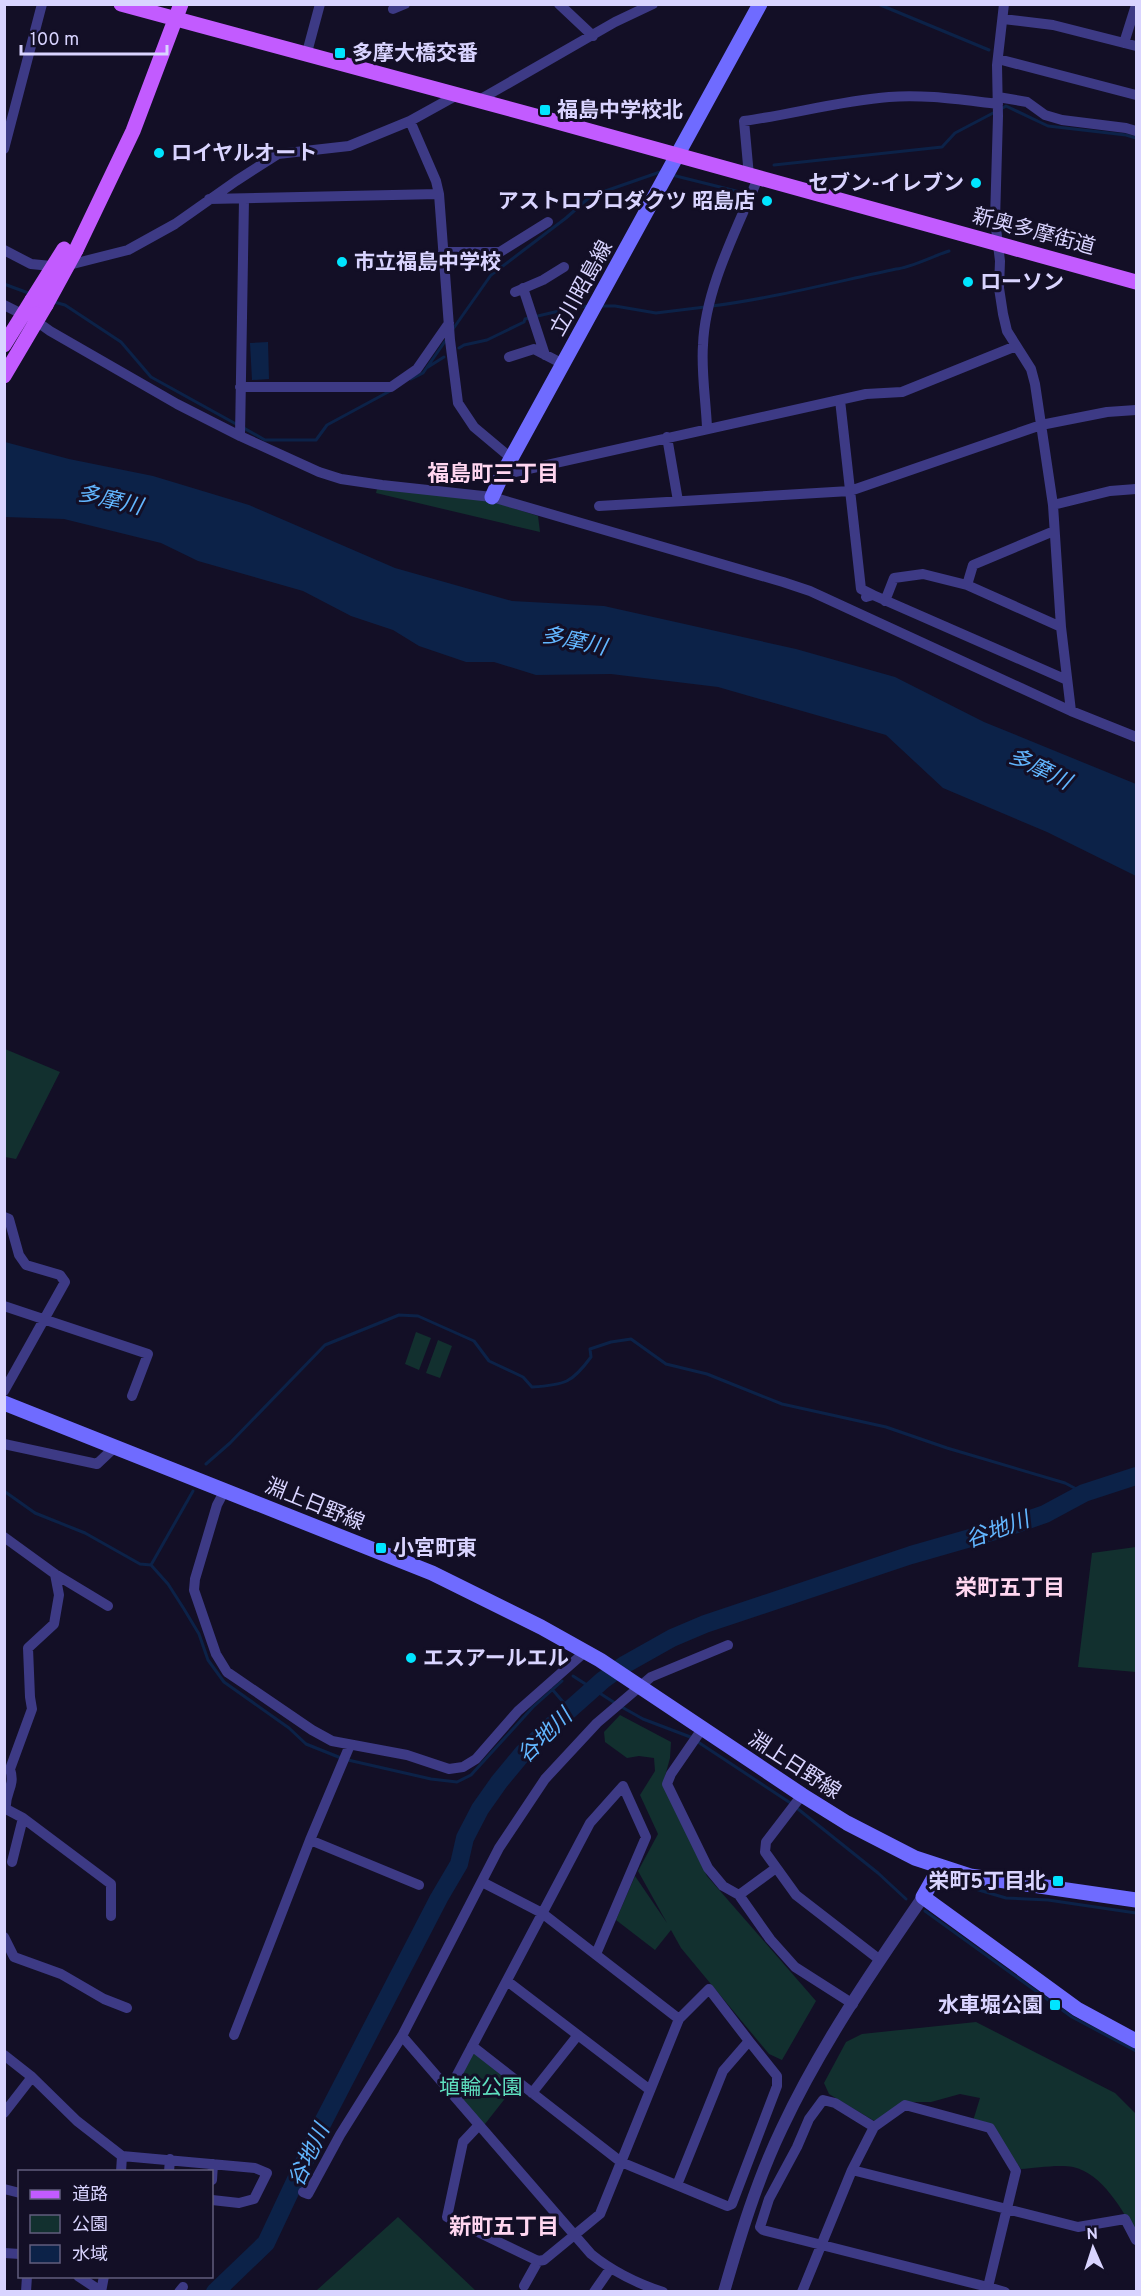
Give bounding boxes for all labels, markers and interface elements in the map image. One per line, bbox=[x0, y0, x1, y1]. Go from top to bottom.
scale bar bbox=[21, 18, 166, 56]
text: 100 m bbox=[30, 29, 79, 52]
place label: 多摩大橋交番 bbox=[352, 41, 478, 68]
marker: 多摩大橋交番 bbox=[333, 46, 347, 60]
place label: 福島中学校北 bbox=[557, 98, 683, 125]
marker: 福島中学校北 bbox=[538, 103, 552, 117]
place label: ロイヤルオート bbox=[171, 141, 317, 168]
marker: ロイヤルオート bbox=[152, 146, 166, 160]
place label: セブン-イレブン bbox=[808, 171, 964, 198]
marker: セブン-イレブン bbox=[969, 176, 983, 190]
place label: アストロプロダクツ 昭島店 bbox=[498, 189, 755, 216]
marker: アストロプロダクツ 昭島店 bbox=[760, 194, 774, 208]
street label: 新奥多摩街道 bbox=[969, 203, 1098, 262]
street label: 立川昭島線 bbox=[545, 236, 620, 341]
place label: 市立福島中学校 bbox=[354, 250, 501, 277]
marker: 市立福島中学校 bbox=[335, 255, 349, 269]
place label: ローソン bbox=[980, 270, 1064, 297]
marker: ローソン bbox=[961, 275, 975, 289]
district label: 福島町三丁目 bbox=[427, 462, 559, 489]
water label: 多摩川 bbox=[74, 481, 147, 522]
water label: 多摩川 bbox=[538, 622, 611, 663]
water label: 多摩川 bbox=[1003, 744, 1076, 798]
street label: 淵上日野線 bbox=[261, 1473, 368, 1538]
water label: 谷地川 bbox=[962, 1507, 1035, 1555]
place label: 小宮町東 bbox=[393, 1536, 477, 1563]
marker: 小宮町東 bbox=[374, 1541, 388, 1555]
district label: 栄町五丁目 bbox=[955, 1576, 1065, 1603]
place label: エスアールエル bbox=[423, 1646, 569, 1673]
marker: エスアールエル bbox=[404, 1651, 418, 1665]
water label: 谷地川 bbox=[513, 1702, 580, 1770]
street label: 淵上日野線 bbox=[743, 1726, 846, 1806]
place label: 栄町5丁目北 bbox=[928, 1869, 1046, 1896]
marker: 栄町5丁目北 bbox=[1051, 1874, 1065, 1888]
place label: 水車堀公園 bbox=[938, 1993, 1043, 2020]
marker: 水車堀公園 bbox=[1048, 1998, 1062, 2012]
park label: 埴輪公園 bbox=[439, 2075, 523, 2102]
water label: 谷地川 bbox=[284, 2119, 337, 2192]
legend bbox=[18, 2170, 213, 2278]
text: 道路 bbox=[72, 2184, 108, 2207]
text: 公園 bbox=[72, 2214, 108, 2237]
district label: 新町五丁目 bbox=[449, 2215, 559, 2242]
north arrow bbox=[1063, 2218, 1123, 2278]
text: N bbox=[1086, 2225, 1099, 2245]
text: 水域 bbox=[72, 2244, 108, 2267]

